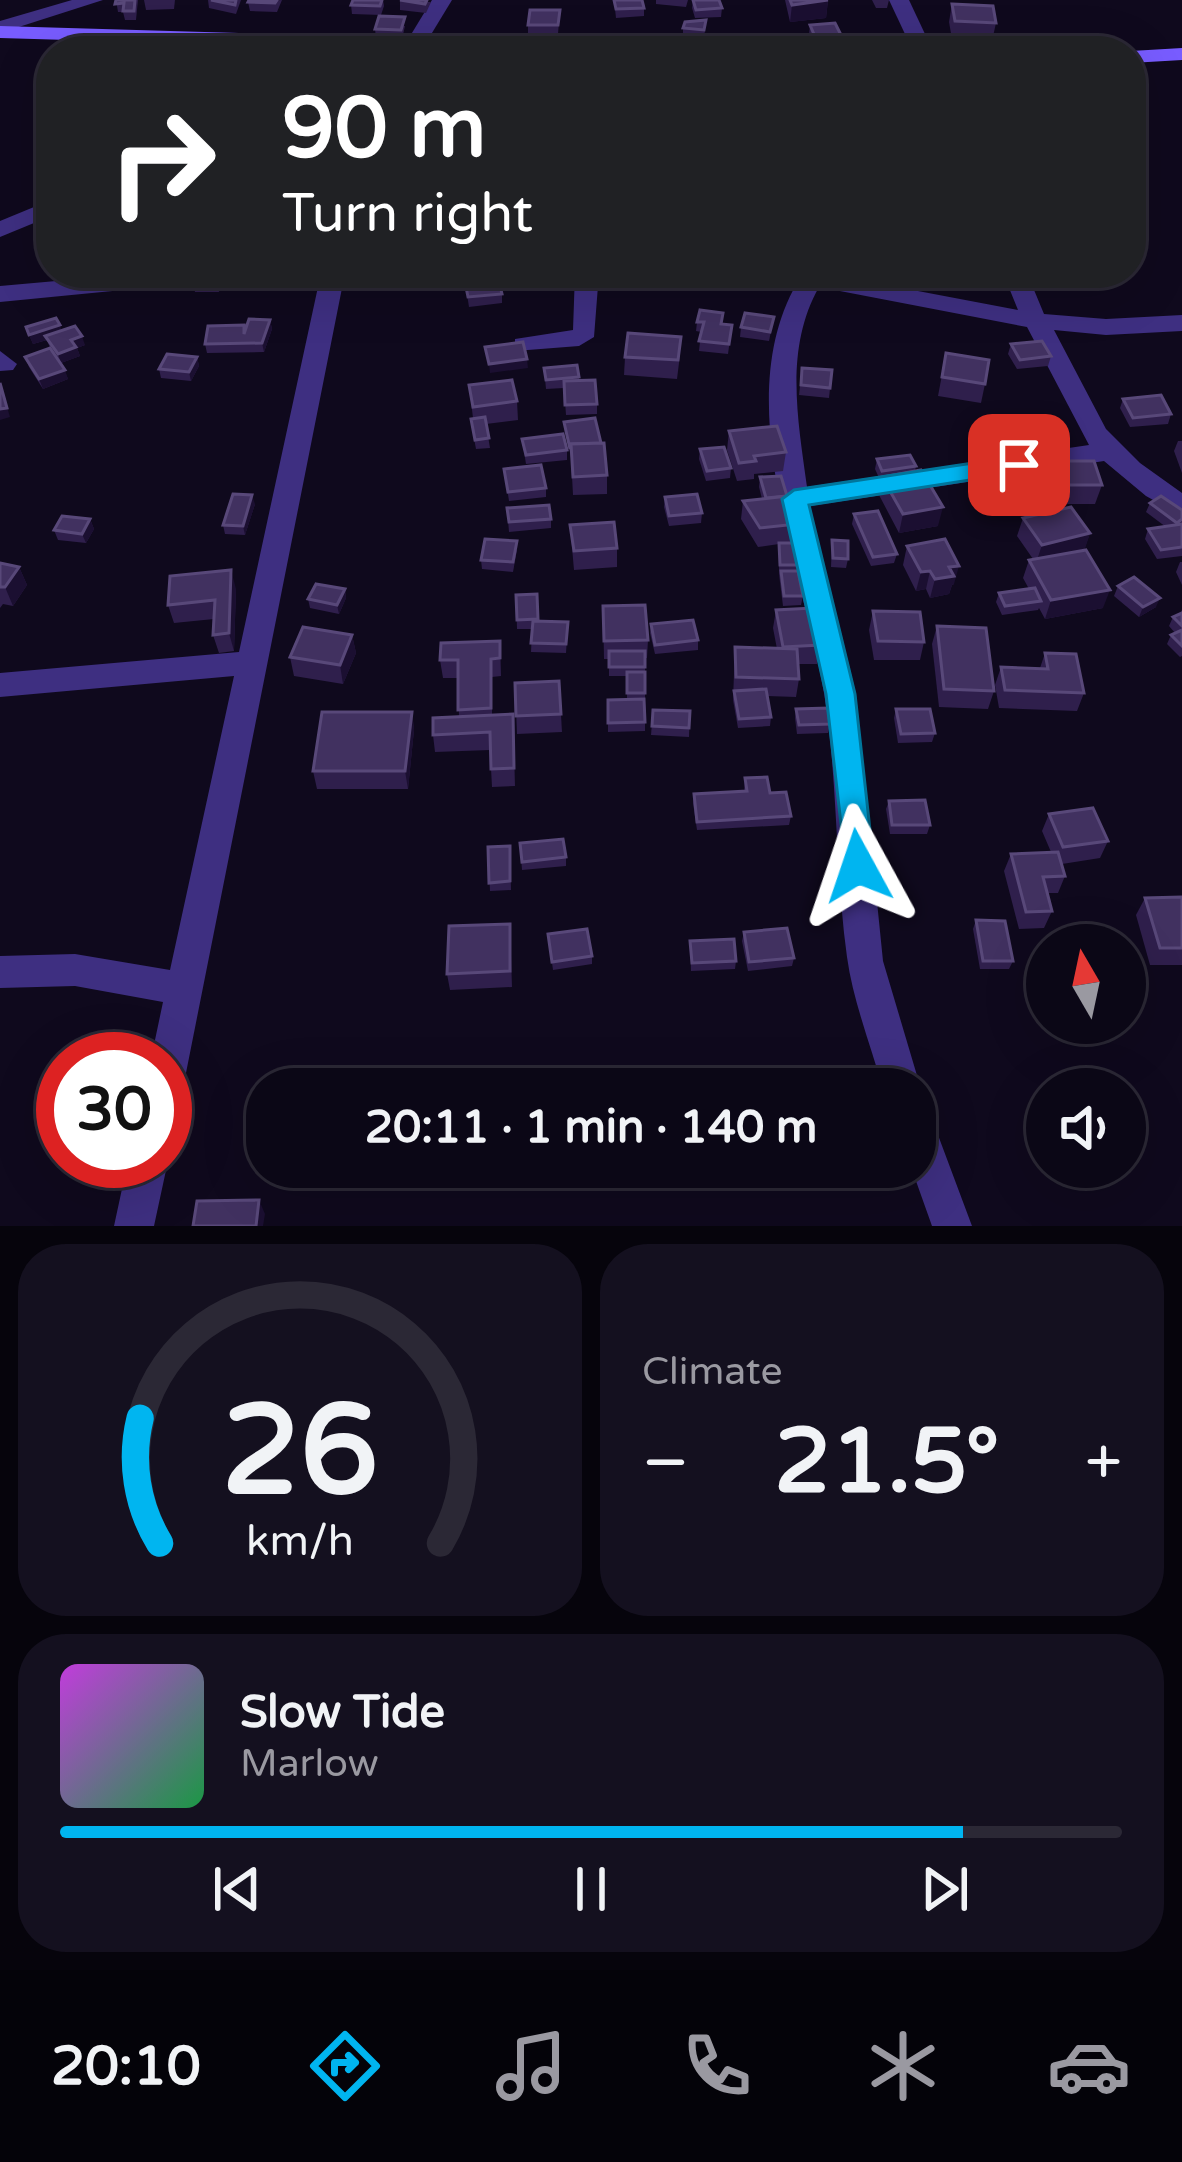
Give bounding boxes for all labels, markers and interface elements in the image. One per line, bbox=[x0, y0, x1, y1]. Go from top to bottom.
text: 90 m bbox=[282, 79, 486, 180]
icon: right bbox=[84, 84, 240, 240]
text: Turn right bbox=[282, 181, 533, 246]
pin bbox=[968, 414, 1070, 516]
icon: arrive bbox=[986, 432, 1052, 498]
position arrow bbox=[795, 803, 921, 929]
north arrow bbox=[1026, 924, 1146, 1044]
map controls bbox=[1026, 924, 1146, 1188]
speed limit sign: 30 bbox=[36, 1032, 192, 1188]
button: sound bbox=[1026, 1068, 1146, 1188]
text: 20:11 · 1 min · 140 m bbox=[365, 1101, 817, 1155]
text: Climate bbox=[642, 1348, 782, 1395]
text: 26 bbox=[222, 1377, 378, 1528]
text: 21.5° bbox=[774, 1408, 1000, 1517]
text: − bbox=[642, 1423, 689, 1503]
text: + bbox=[1085, 1423, 1122, 1503]
text: km/h bbox=[246, 1516, 354, 1567]
text: Slow Tide bbox=[240, 1686, 445, 1740]
text: Marlow bbox=[240, 1740, 379, 1787]
icon: previous bbox=[204, 1856, 270, 1922]
icon: pause bbox=[558, 1856, 624, 1922]
icon: next bbox=[912, 1856, 978, 1922]
icon: directions bbox=[303, 2024, 387, 2108]
icon: music bbox=[489, 2024, 573, 2108]
icon: phone bbox=[675, 2024, 759, 2108]
icon: climate bbox=[861, 2024, 945, 2108]
icon: car bbox=[1047, 2024, 1131, 2108]
text: 20:10 bbox=[51, 2034, 201, 2099]

